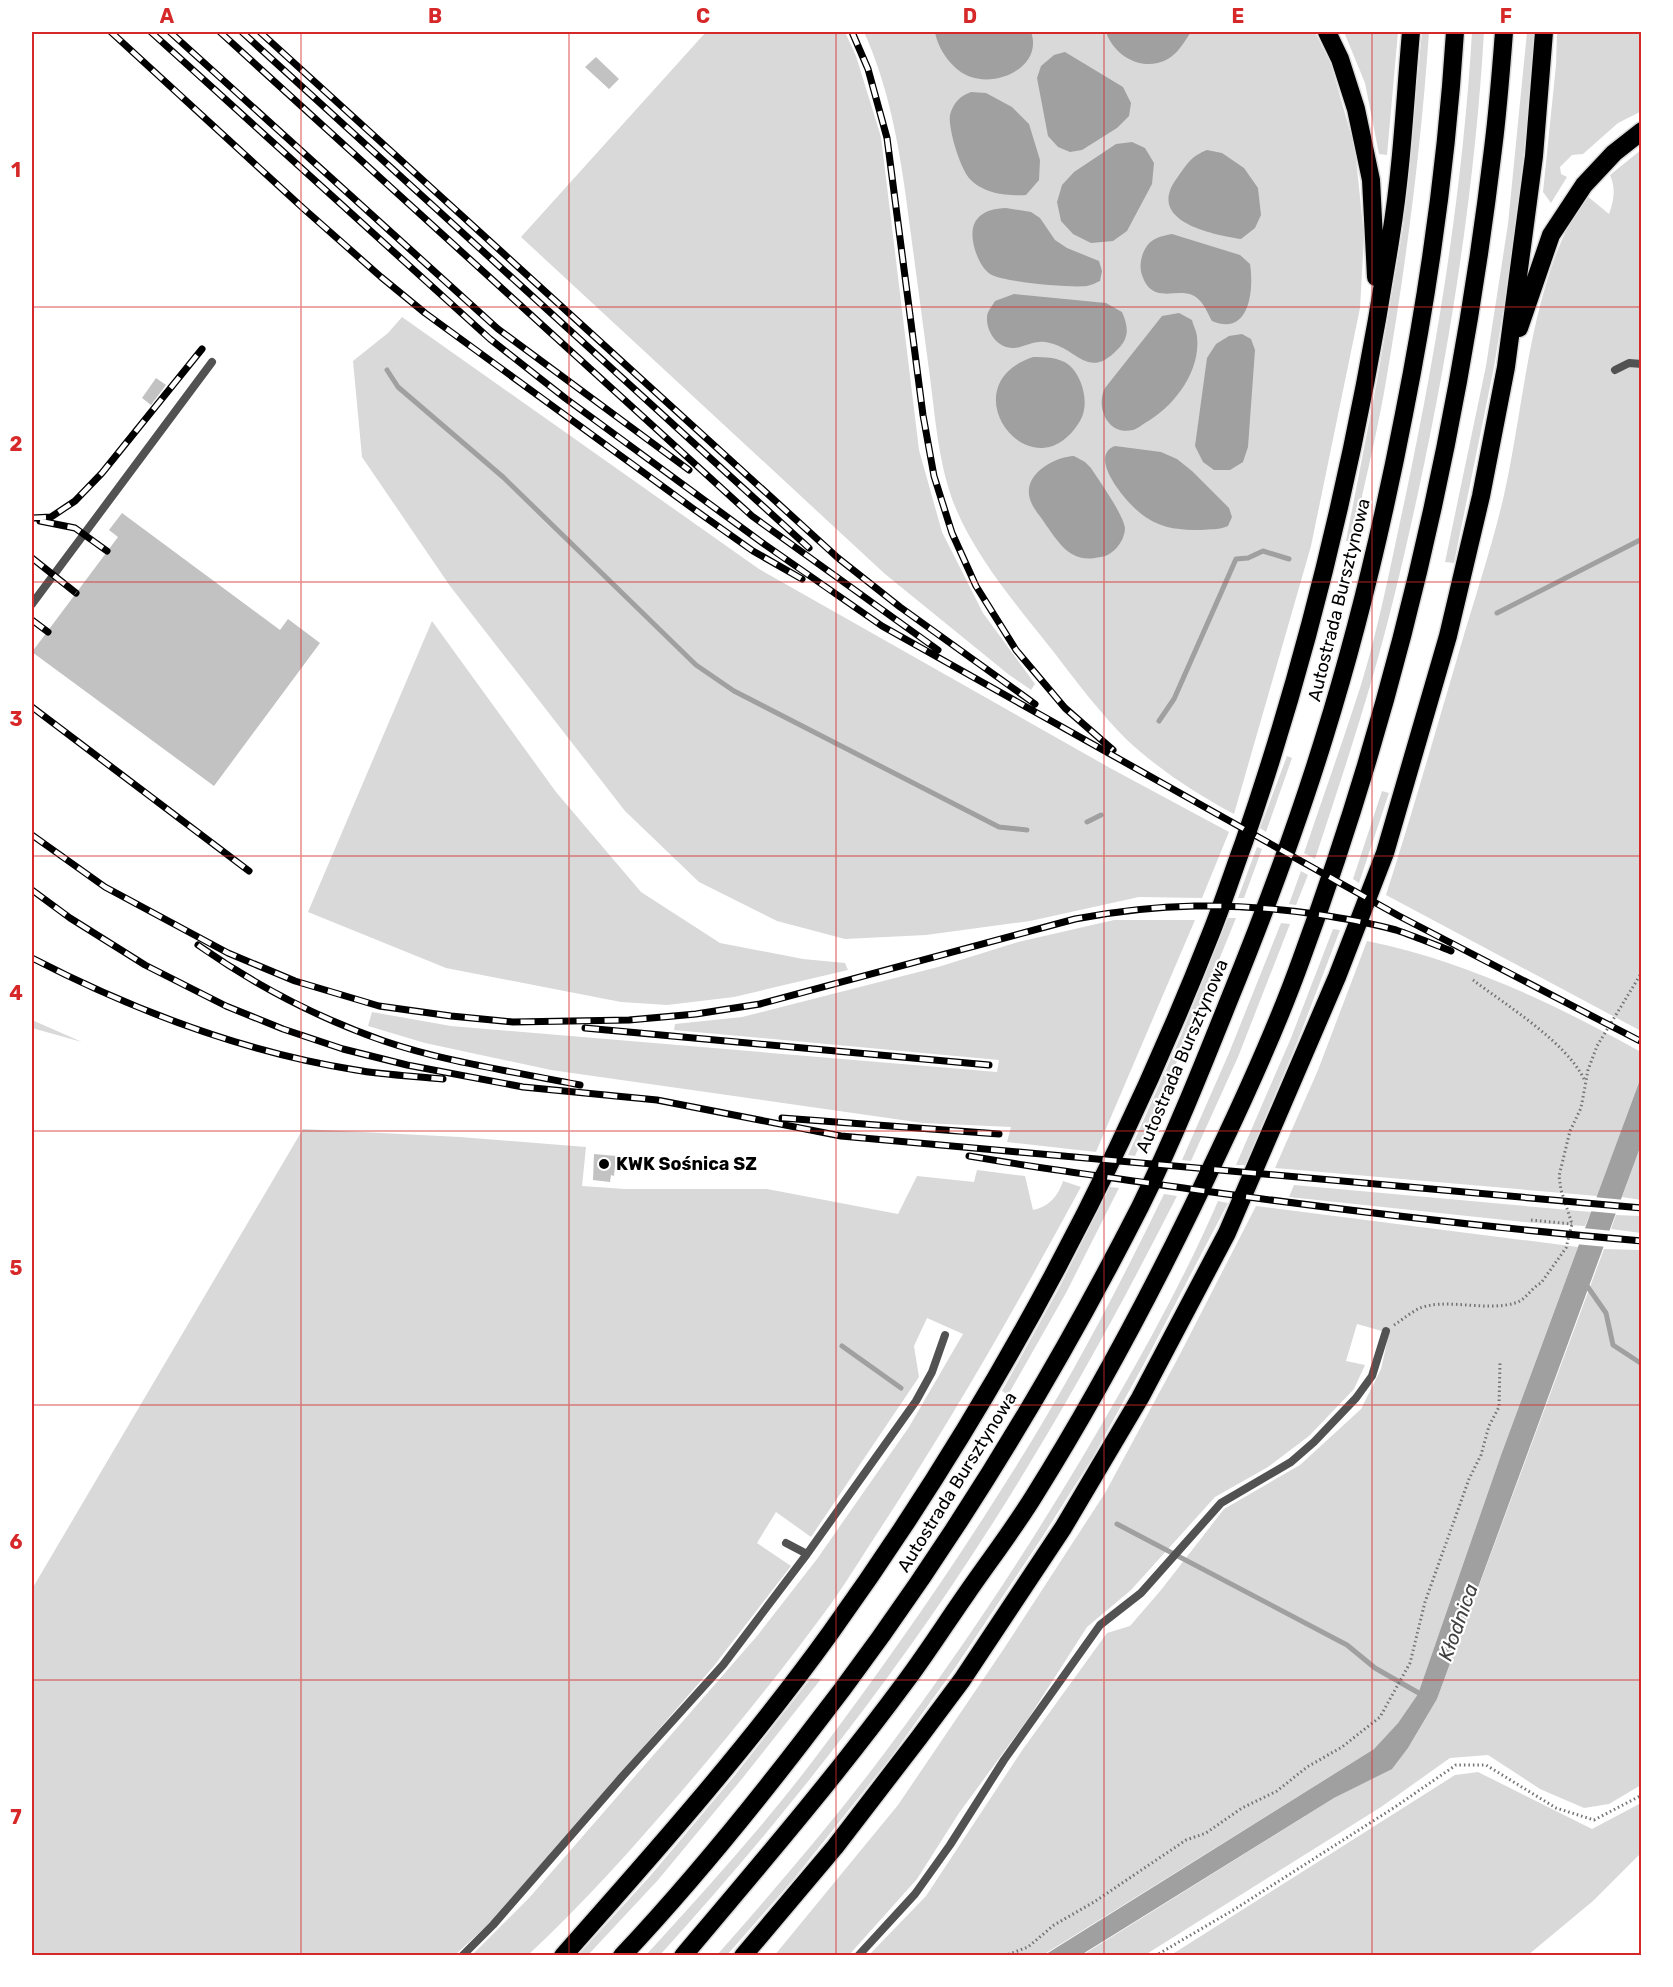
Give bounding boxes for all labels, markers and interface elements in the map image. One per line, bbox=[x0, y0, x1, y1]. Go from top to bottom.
text: A bbox=[160, 4, 175, 28]
text: B bbox=[428, 4, 442, 28]
text: C bbox=[696, 4, 710, 28]
text: D bbox=[963, 4, 977, 28]
text: E bbox=[1232, 4, 1244, 28]
text: F bbox=[1500, 4, 1512, 28]
text: 1 bbox=[11, 158, 21, 182]
text: 2 bbox=[10, 432, 23, 456]
street label: Autostrada Bursztynowa bbox=[1303, 496, 1375, 704]
text: 3 bbox=[9, 707, 23, 731]
street label: Autostrada Bursztynowa bbox=[1131, 956, 1233, 1156]
text: 4 bbox=[9, 981, 23, 1005]
place label: KWK Sośnica SZ bbox=[616, 1153, 757, 1175]
marker: KWK Sośnica SZ bbox=[597, 1157, 611, 1171]
text: 5 bbox=[10, 1256, 23, 1280]
street label: Autostrada Bursztynowa bbox=[893, 1388, 1021, 1576]
text: 6 bbox=[9, 1530, 23, 1554]
water label: Kłodnica bbox=[1433, 1580, 1483, 1664]
text: 7 bbox=[10, 1805, 22, 1829]

